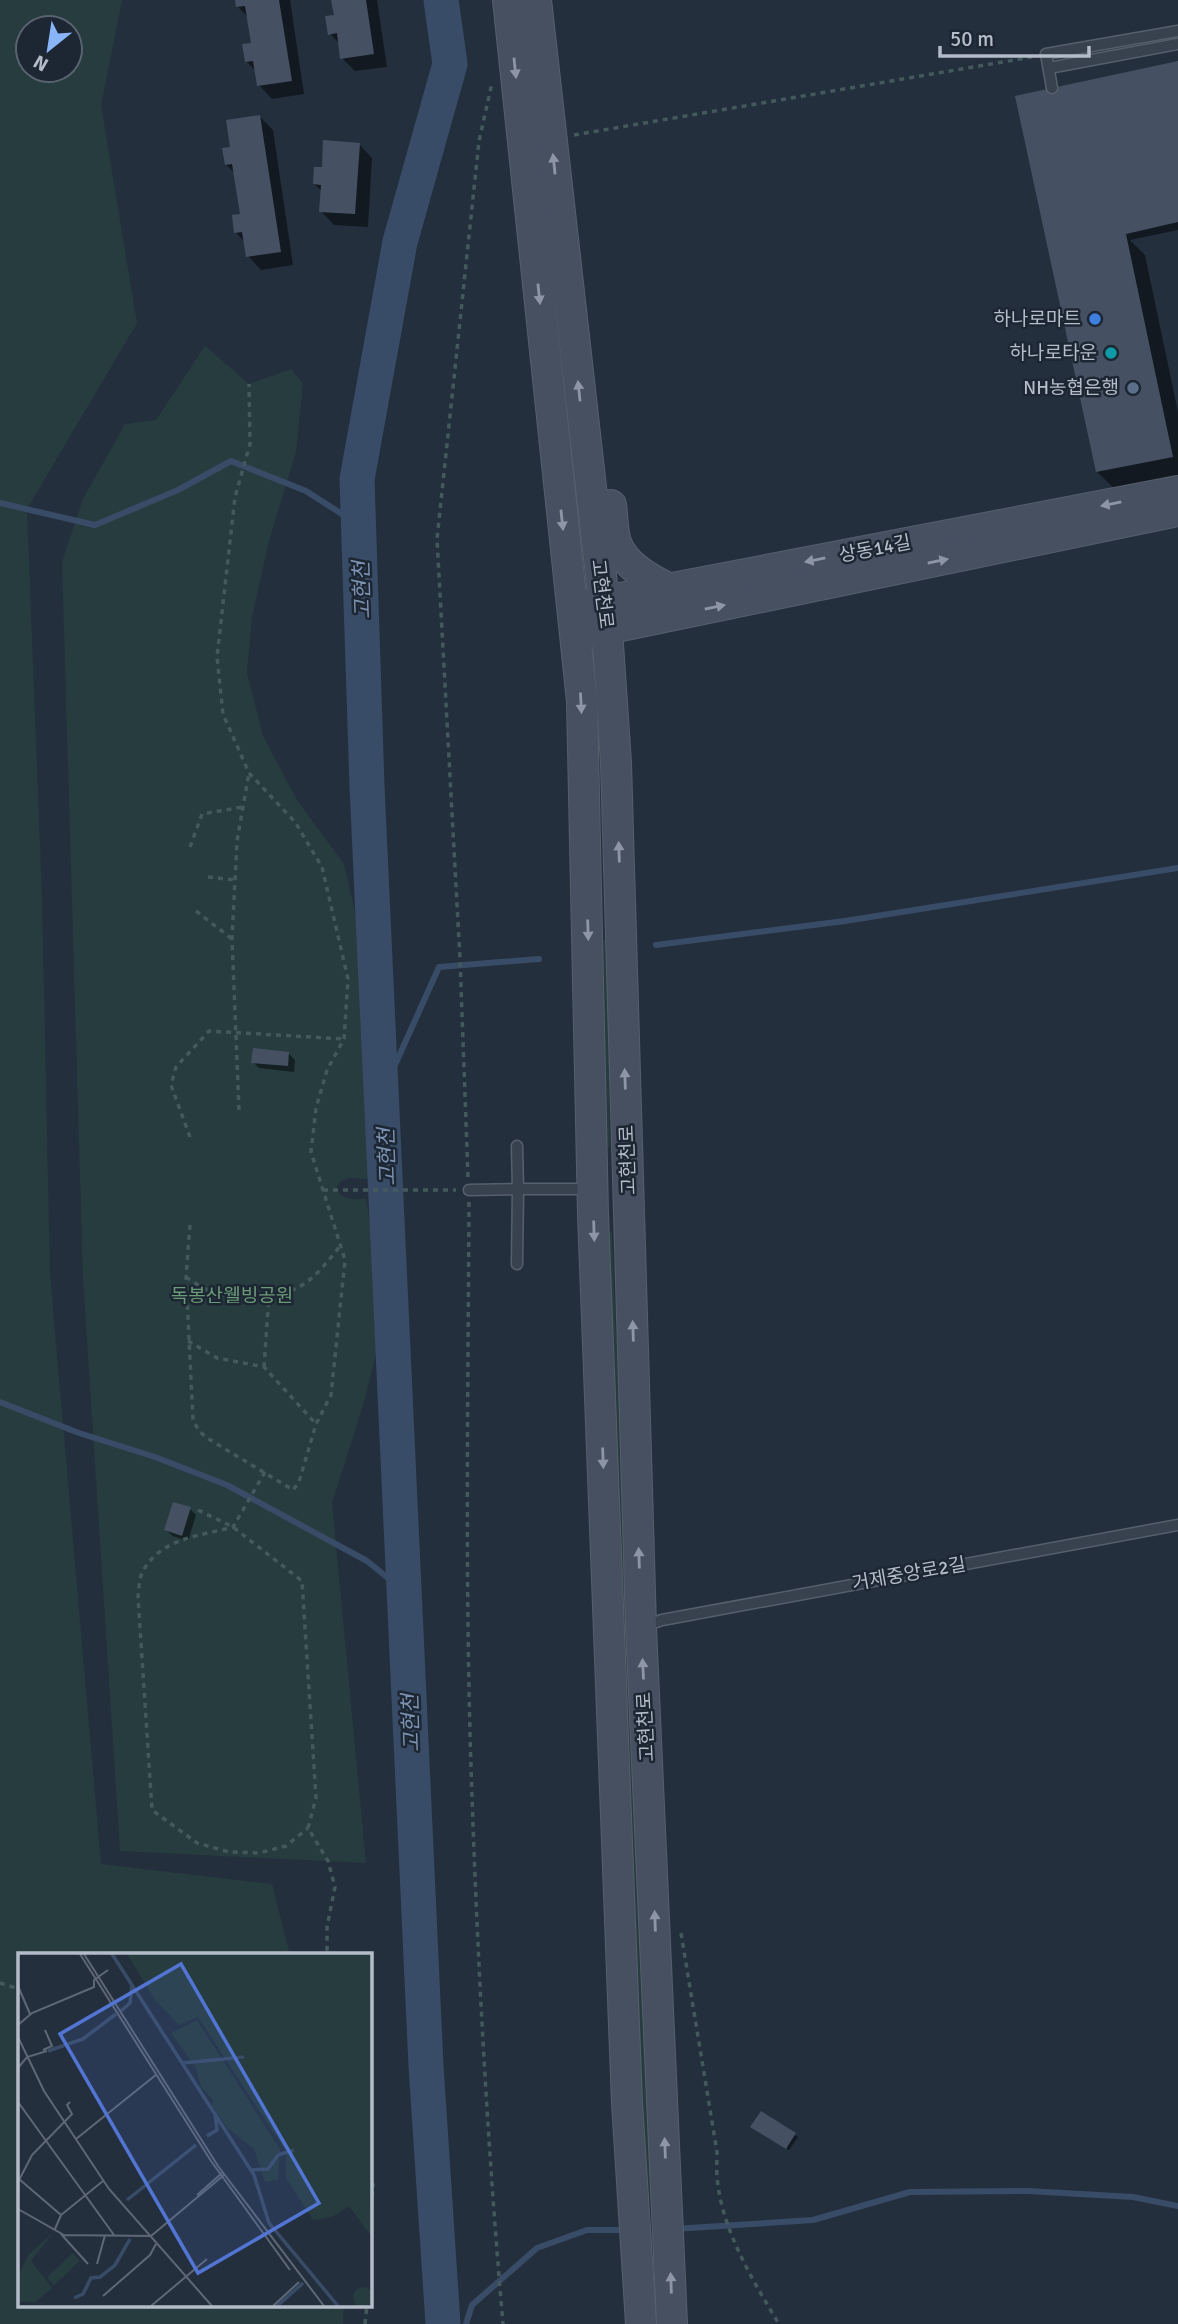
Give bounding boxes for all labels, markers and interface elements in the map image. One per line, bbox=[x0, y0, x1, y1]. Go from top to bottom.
north arrow bbox=[14, 14, 84, 84]
scale bar bbox=[940, 14, 1089, 58]
text: 50 m bbox=[950, 26, 994, 52]
text: N bbox=[29, 49, 53, 77]
one-way arrow bbox=[510, 57, 521, 79]
one-way arrow bbox=[548, 153, 559, 175]
one-way arrow bbox=[534, 283, 545, 305]
place label: 하나로마트 bbox=[994, 307, 1081, 331]
marker: 하나로마트 bbox=[1087, 311, 1103, 327]
place label: 하나로타운 bbox=[1010, 341, 1097, 365]
marker: 하나로타운 bbox=[1103, 345, 1119, 361]
place label: NH농협은행 bbox=[1023, 376, 1119, 400]
one-way arrow bbox=[573, 379, 584, 401]
marker: NH농협은행 bbox=[1125, 380, 1141, 396]
one-way arrow bbox=[1100, 498, 1122, 509]
one-way arrow bbox=[557, 510, 568, 532]
street label: 상동14길 bbox=[837, 530, 913, 568]
one-way arrow bbox=[804, 555, 826, 566]
one-way arrow bbox=[927, 555, 949, 566]
water label: 고현천 bbox=[348, 558, 376, 619]
street label: 고현천로 bbox=[586, 558, 618, 630]
one-way arrow bbox=[704, 601, 726, 612]
one-way arrow bbox=[576, 692, 587, 714]
one-way arrow bbox=[613, 840, 624, 862]
one-way arrow bbox=[582, 919, 593, 941]
one-way arrow bbox=[620, 1068, 631, 1090]
water label: 고현천 bbox=[373, 1125, 401, 1186]
street label: 고현천로 bbox=[615, 1125, 641, 1195]
one-way arrow bbox=[589, 1220, 600, 1242]
park label: 독봉산웰빙공원 bbox=[171, 1284, 293, 1308]
one-way arrow bbox=[627, 1320, 638, 1342]
one-way arrow bbox=[597, 1448, 608, 1470]
one-way arrow bbox=[634, 1547, 645, 1569]
street label: 거제중앙로2길 bbox=[850, 1552, 968, 1596]
one-way arrow bbox=[638, 1658, 649, 1680]
water label: 고현천 bbox=[397, 1691, 425, 1752]
street label: 고현천로 bbox=[632, 1691, 660, 1763]
one-way arrow bbox=[650, 1910, 661, 1932]
inset map bbox=[18, 1953, 371, 2306]
one-way arrow bbox=[660, 2137, 671, 2159]
one-way arrow bbox=[665, 2272, 676, 2294]

